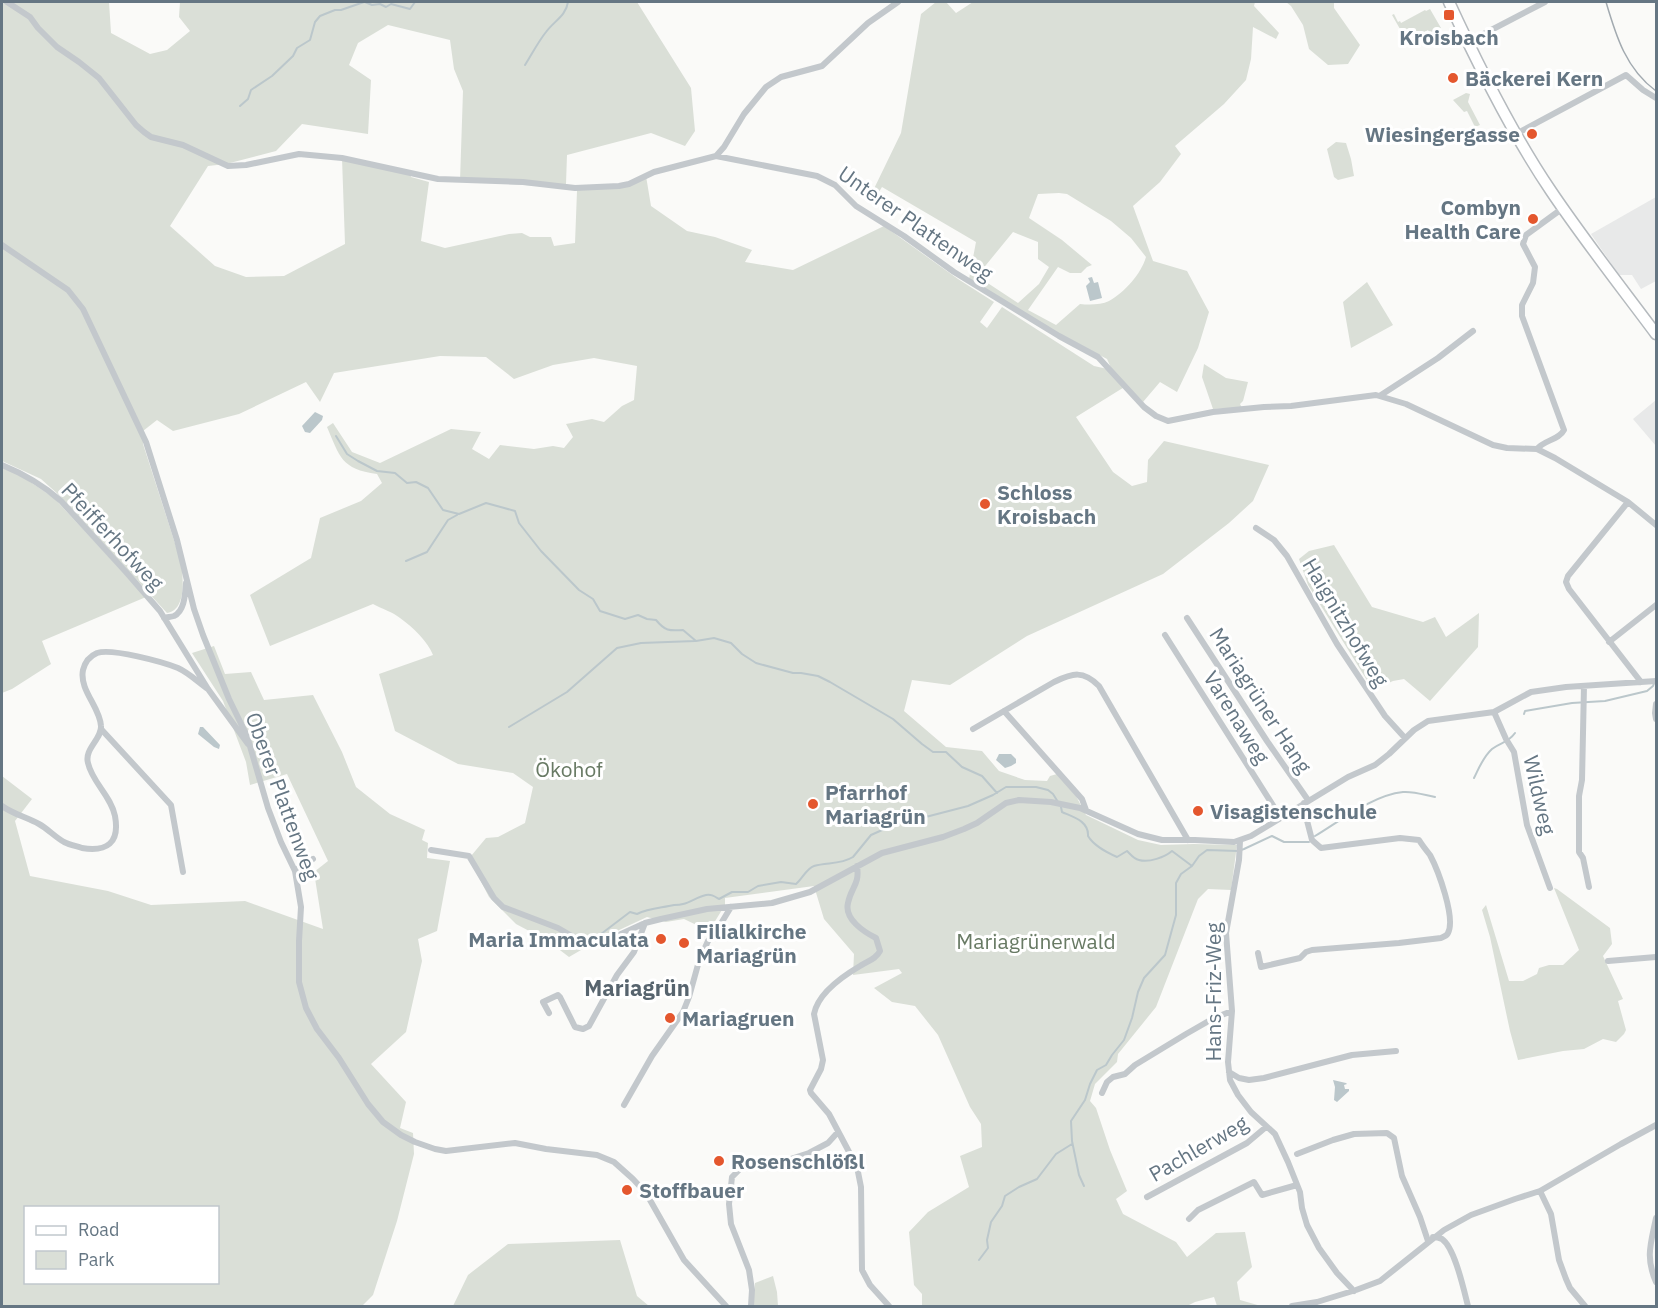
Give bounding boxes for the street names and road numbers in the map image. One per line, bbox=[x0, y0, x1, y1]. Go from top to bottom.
street label: Unterer Plattenweg bbox=[833, 159, 999, 287]
street label: Pfeifferhofweg bbox=[56, 476, 170, 596]
street label: Haignitzhofweg bbox=[1296, 552, 1396, 692]
street label: Mariagrüner Hang bbox=[1203, 622, 1319, 778]
street label: Varenaweg bbox=[1198, 665, 1276, 769]
street label: Oberer Plattenweg bbox=[240, 708, 326, 884]
street label: Wildweg bbox=[1517, 753, 1563, 837]
street label: Hans-Friz-Weg bbox=[1199, 922, 1227, 1062]
street label: Pachlerweg bbox=[1143, 1108, 1253, 1188]

